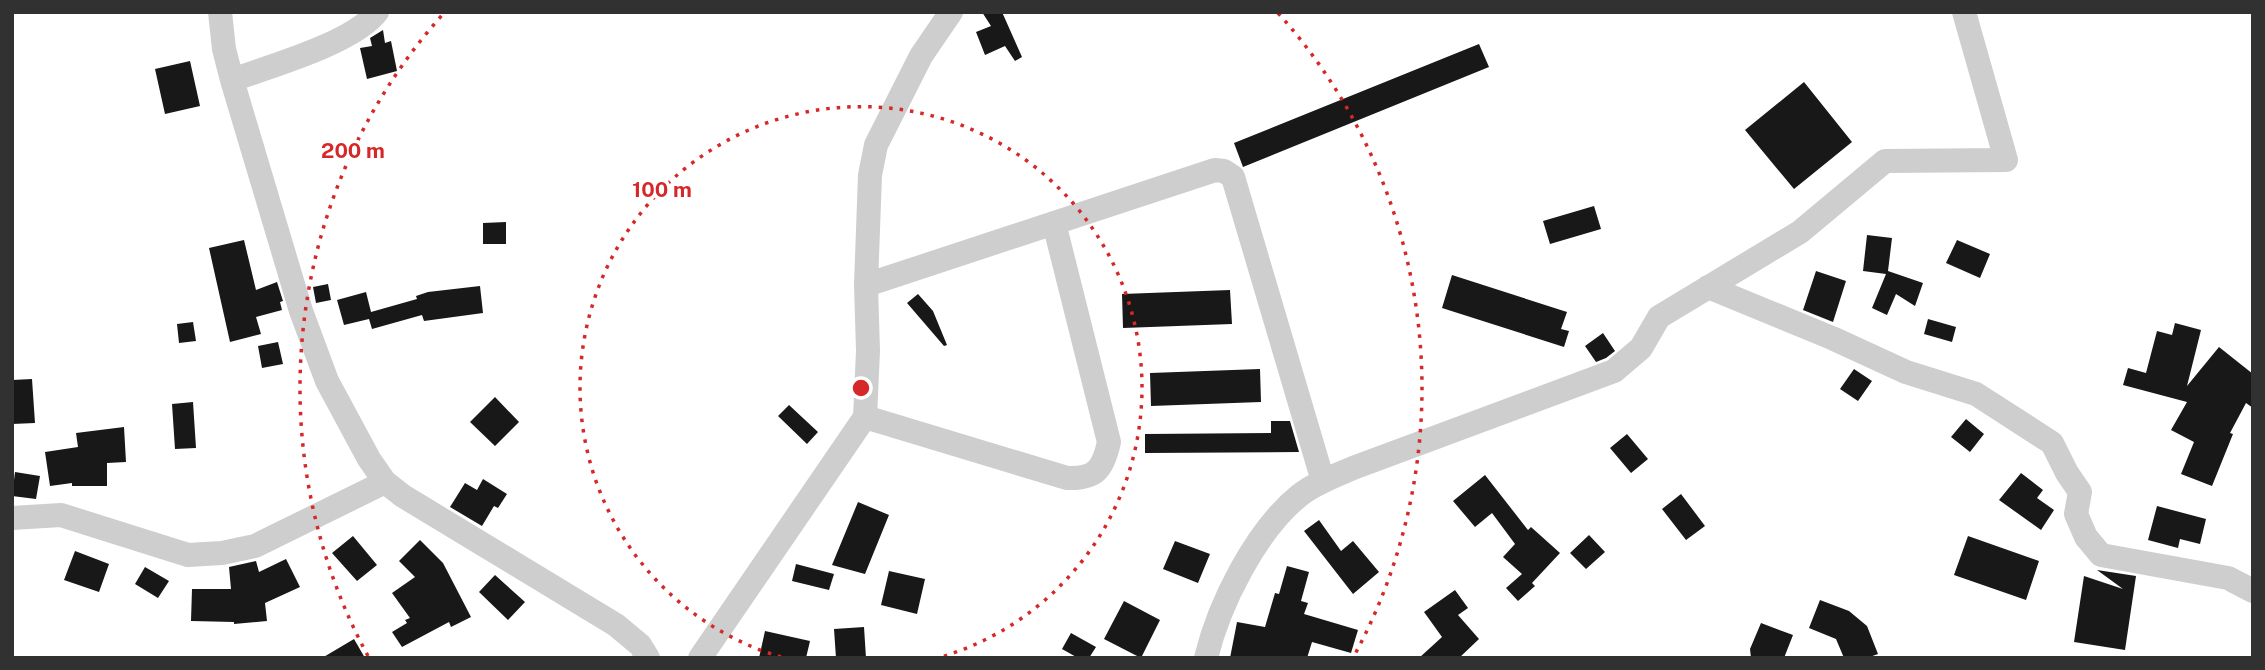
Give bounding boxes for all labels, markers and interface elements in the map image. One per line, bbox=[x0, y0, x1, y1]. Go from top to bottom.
text: 200 m bbox=[321, 138, 385, 163]
text: 100 m bbox=[632, 177, 692, 202]
centre of rings bbox=[849, 376, 873, 400]

